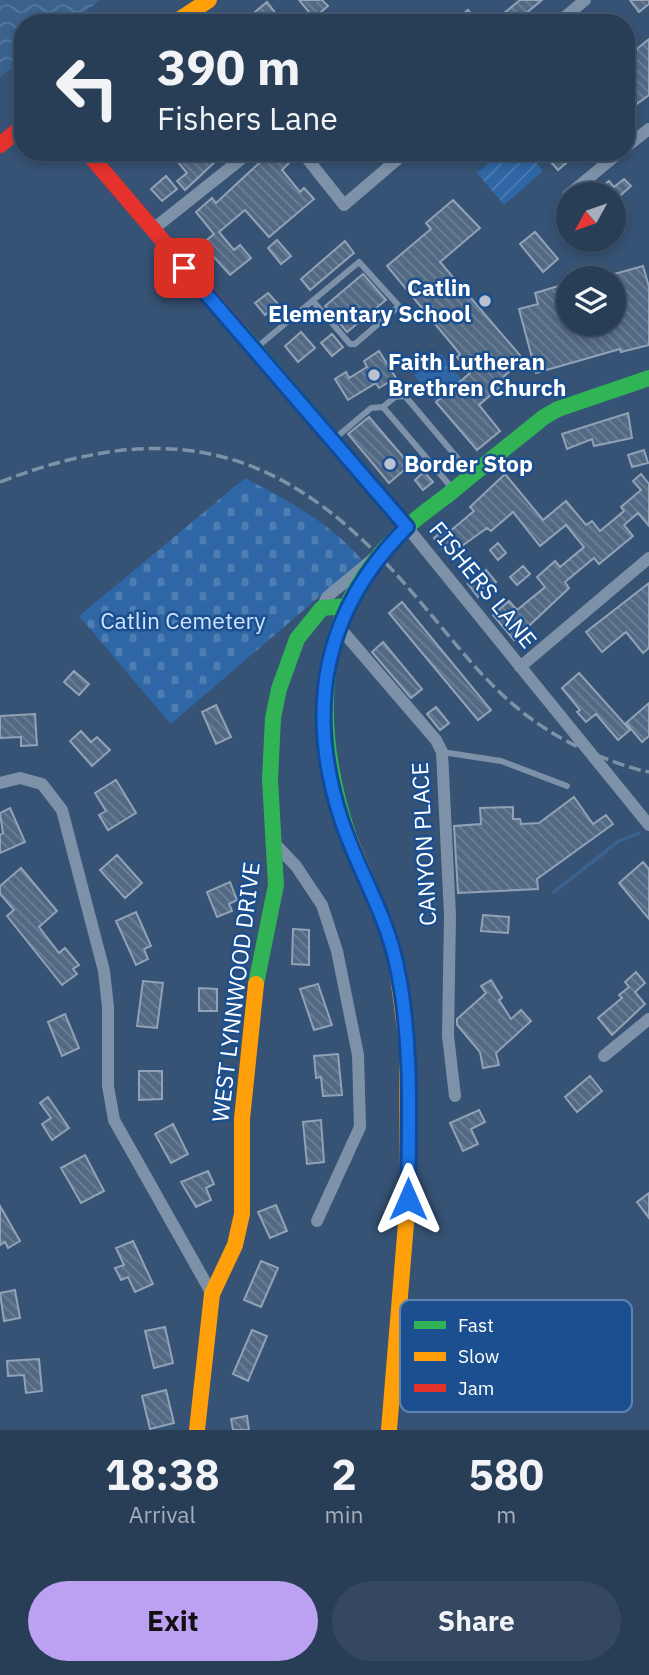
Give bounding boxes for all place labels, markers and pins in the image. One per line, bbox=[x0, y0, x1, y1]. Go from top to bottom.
pin bbox=[154, 238, 214, 298]
place label: Catlin Elementary School bbox=[268, 272, 471, 328]
marker: Catlin Elementary School bbox=[477, 293, 493, 309]
place label: Faith Lutheran Brethren Church bbox=[388, 346, 566, 402]
marker: Faith Lutheran Brethren Church bbox=[366, 367, 382, 383]
place label: Border Stop bbox=[404, 448, 533, 478]
marker: Border Stop bbox=[382, 456, 398, 472]

